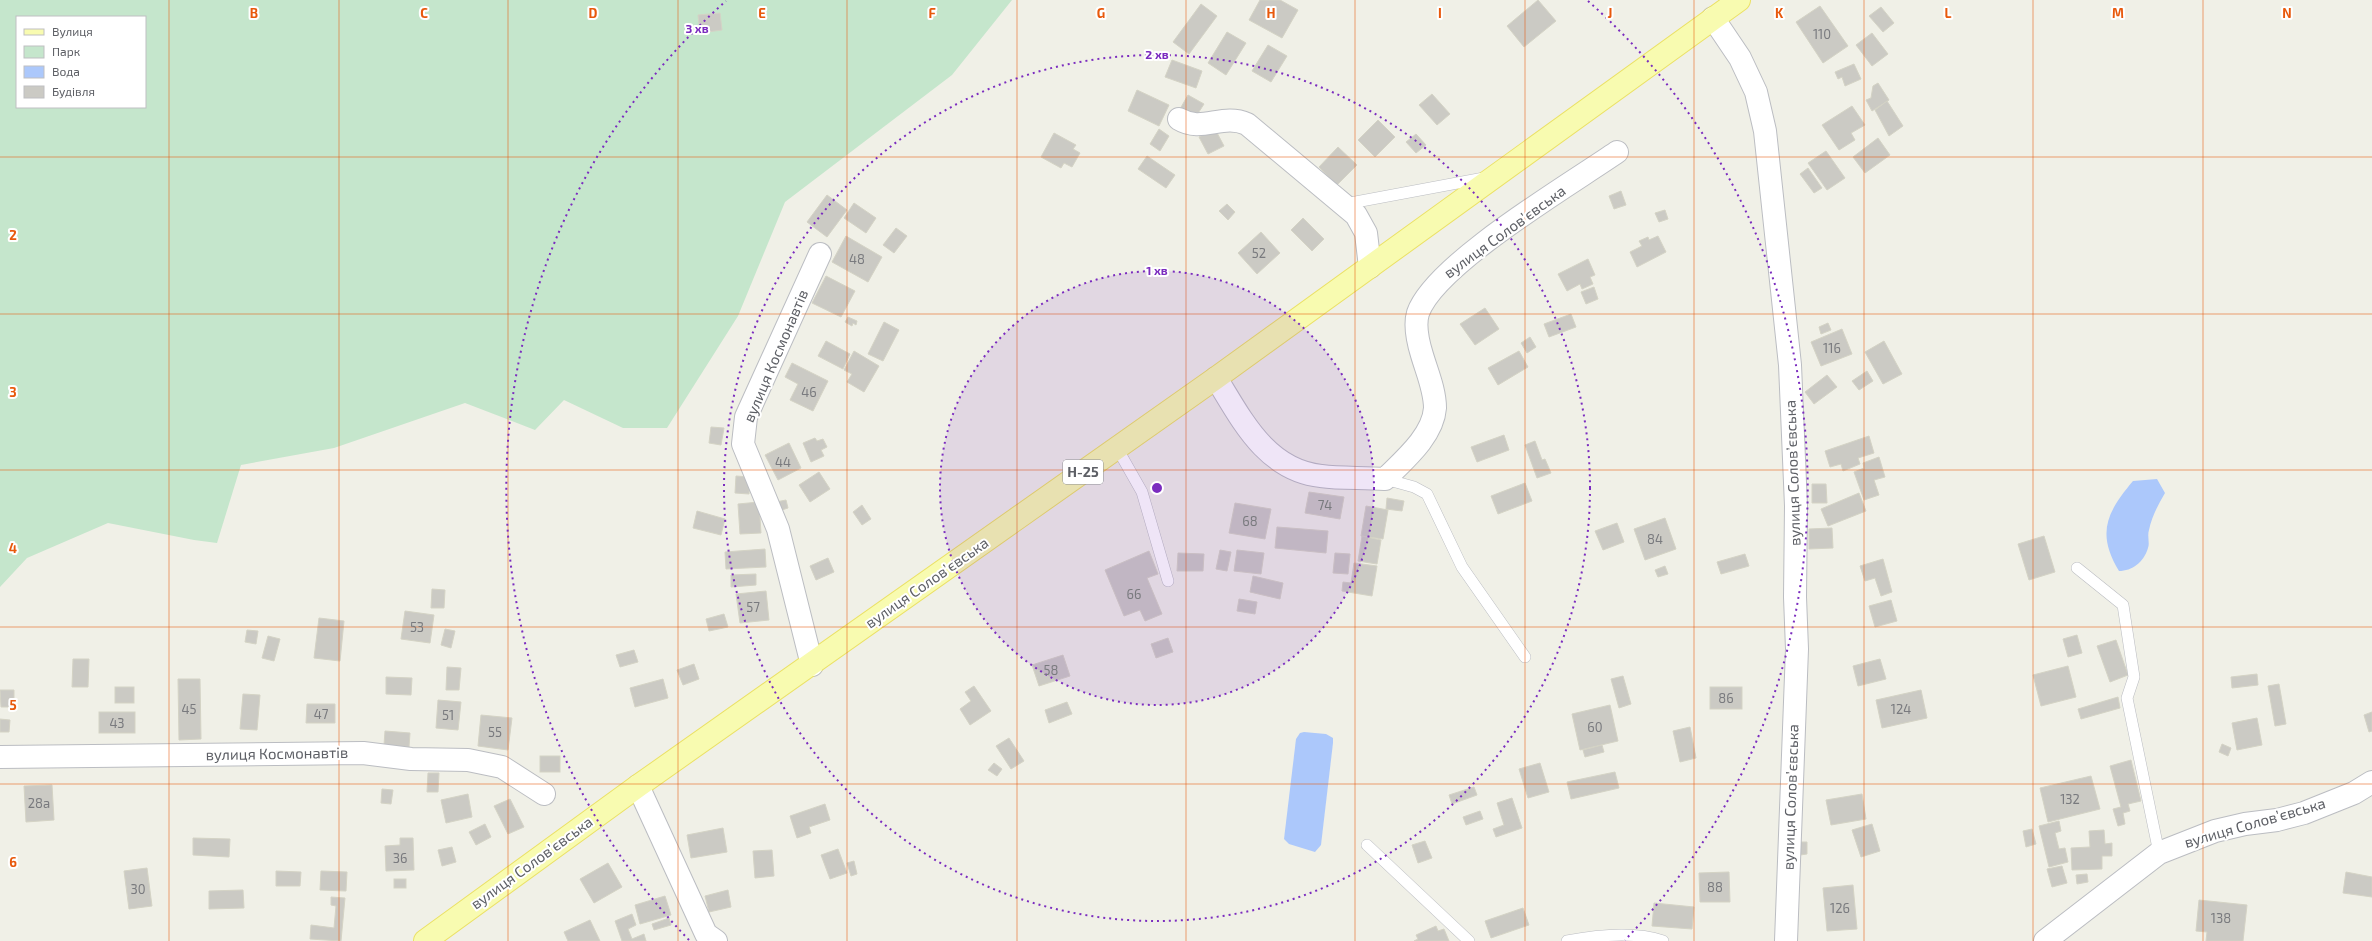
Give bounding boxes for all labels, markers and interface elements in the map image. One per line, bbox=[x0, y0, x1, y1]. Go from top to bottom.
text: B bbox=[250, 5, 258, 21]
text: C bbox=[420, 5, 428, 21]
text: D bbox=[589, 5, 598, 21]
text: E bbox=[758, 5, 766, 21]
text: F bbox=[928, 5, 936, 21]
text: G bbox=[1097, 5, 1105, 21]
text: H bbox=[1267, 5, 1276, 21]
text: I bbox=[1438, 5, 1442, 21]
text: J bbox=[1608, 5, 1612, 21]
text: K bbox=[1775, 5, 1784, 21]
text: L bbox=[1945, 5, 1952, 21]
text: M bbox=[2112, 5, 2124, 21]
text: N bbox=[2282, 5, 2292, 21]
legend bbox=[16, 16, 146, 108]
text: 3 хв bbox=[685, 21, 709, 35]
text: Вулиця bbox=[52, 24, 93, 39]
house number: 110 bbox=[1813, 26, 1831, 42]
text: Парк bbox=[52, 44, 81, 58]
text: 2 хв bbox=[1145, 47, 1169, 61]
text: Вода bbox=[52, 64, 80, 78]
text: Будівля bbox=[52, 84, 95, 99]
street label: вулиця Соловʼєвська bbox=[1440, 181, 1569, 282]
text: 2 bbox=[9, 227, 17, 243]
house number: 52 bbox=[1252, 245, 1266, 261]
house number: 48 bbox=[849, 251, 865, 267]
text: 1 хв bbox=[1146, 263, 1168, 277]
street label: вулиця Космонавтів bbox=[739, 286, 812, 425]
house number: 116 bbox=[1823, 340, 1841, 356]
text: 3 bbox=[9, 384, 17, 400]
house number: 46 bbox=[801, 384, 817, 400]
street label: вулиця Соловʼєвська bbox=[1780, 400, 1805, 546]
house number: 44 bbox=[775, 454, 791, 470]
road number: Н-25 bbox=[1063, 460, 1103, 484]
centre of rings bbox=[1150, 481, 1164, 495]
house number: 74 bbox=[1318, 497, 1332, 513]
house number: 68 bbox=[1242, 513, 1258, 529]
house number: 84 bbox=[1647, 531, 1663, 547]
street label: вулиця Соловʼєвська bbox=[861, 533, 992, 632]
text: 4 bbox=[9, 540, 17, 556]
house number: 66 bbox=[1127, 586, 1141, 602]
house number: 57 bbox=[746, 599, 760, 615]
house number: 53 bbox=[410, 619, 424, 635]
house number: 58 bbox=[1044, 662, 1058, 678]
house number: 86 bbox=[1718, 690, 1734, 706]
text: 5 bbox=[9, 697, 17, 713]
house number: 45 bbox=[182, 701, 197, 717]
house number: 124 bbox=[1891, 701, 1911, 717]
house number: 47 bbox=[314, 706, 329, 722]
house number: 51 bbox=[442, 707, 454, 723]
house number: 43 bbox=[109, 715, 125, 731]
house number: 60 bbox=[1587, 719, 1603, 735]
house number: 55 bbox=[488, 724, 502, 740]
street label: вулиця Соловʼєвська bbox=[1778, 724, 1803, 870]
street label: вулиця Космонавтів bbox=[206, 743, 348, 764]
house number: 132 bbox=[2060, 791, 2080, 807]
street label: вулиця Соловʼєвська bbox=[2182, 793, 2328, 852]
house number: 28а bbox=[28, 795, 50, 811]
street label: вулиця Соловʼєвська bbox=[467, 812, 596, 913]
house number: 36 bbox=[393, 850, 407, 866]
text: 6 bbox=[9, 854, 17, 870]
house number: 88 bbox=[1707, 879, 1723, 895]
house number: 30 bbox=[130, 881, 146, 897]
house number: 126 bbox=[1830, 900, 1850, 916]
house number: 138 bbox=[2211, 910, 2231, 926]

